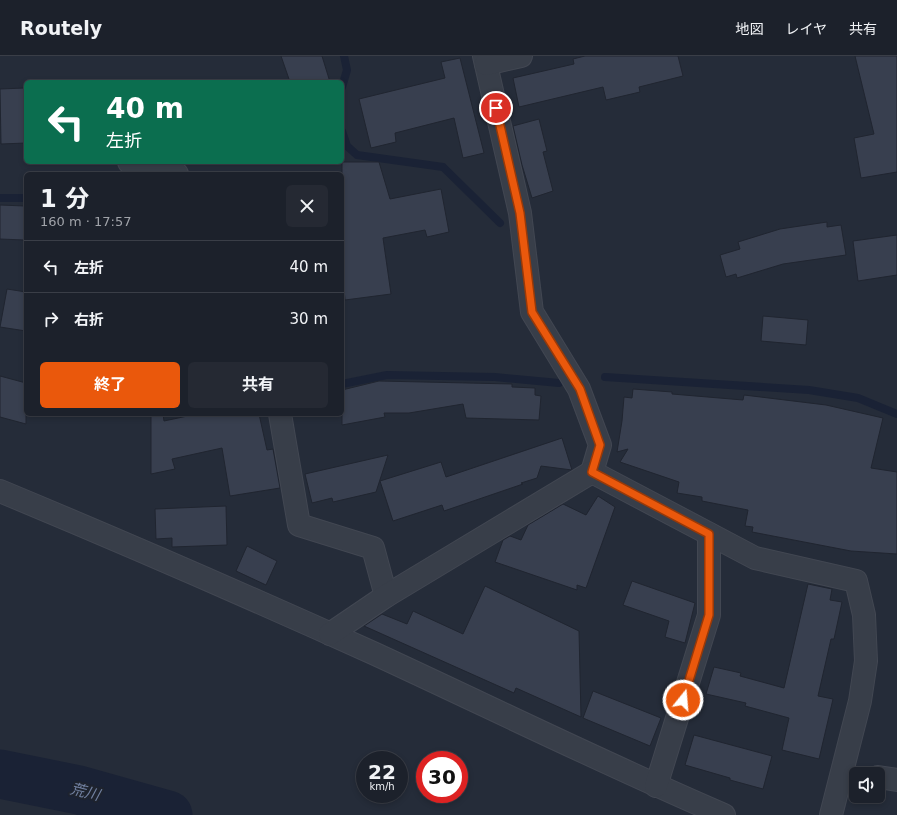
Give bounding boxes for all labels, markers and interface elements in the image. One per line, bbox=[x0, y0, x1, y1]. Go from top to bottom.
text: Routely bbox=[20, 17, 102, 39]
text: 地図 bbox=[735, 21, 763, 37]
text: レイヤ bbox=[785, 21, 827, 37]
text: 共有 bbox=[849, 21, 877, 37]
pin bbox=[479, 91, 513, 125]
text: 40 m bbox=[106, 92, 184, 125]
icon: left bbox=[40, 96, 92, 148]
icon: arrive bbox=[485, 97, 507, 119]
text: 左折 bbox=[106, 130, 142, 151]
text: 1 分 bbox=[40, 185, 89, 213]
button: close bbox=[286, 185, 328, 227]
text: 160 m · 17:57 bbox=[40, 214, 131, 229]
icon: left bbox=[40, 256, 62, 278]
text: 40 m bbox=[290, 258, 328, 276]
text: 左折 bbox=[74, 259, 104, 277]
icon: right bbox=[40, 308, 62, 330]
text: 30 m bbox=[290, 310, 328, 328]
text: 右折 bbox=[74, 311, 104, 329]
button: 終了 bbox=[40, 362, 180, 408]
button: 共有 bbox=[188, 362, 328, 408]
position arrow bbox=[662, 679, 704, 721]
speed limit sign: 30 bbox=[416, 751, 468, 803]
text: 22 bbox=[368, 760, 396, 784]
map controls bbox=[849, 767, 885, 803]
button: sound bbox=[849, 767, 885, 803]
water label: 荒川 bbox=[68, 780, 104, 805]
text: km/h bbox=[369, 781, 395, 792]

